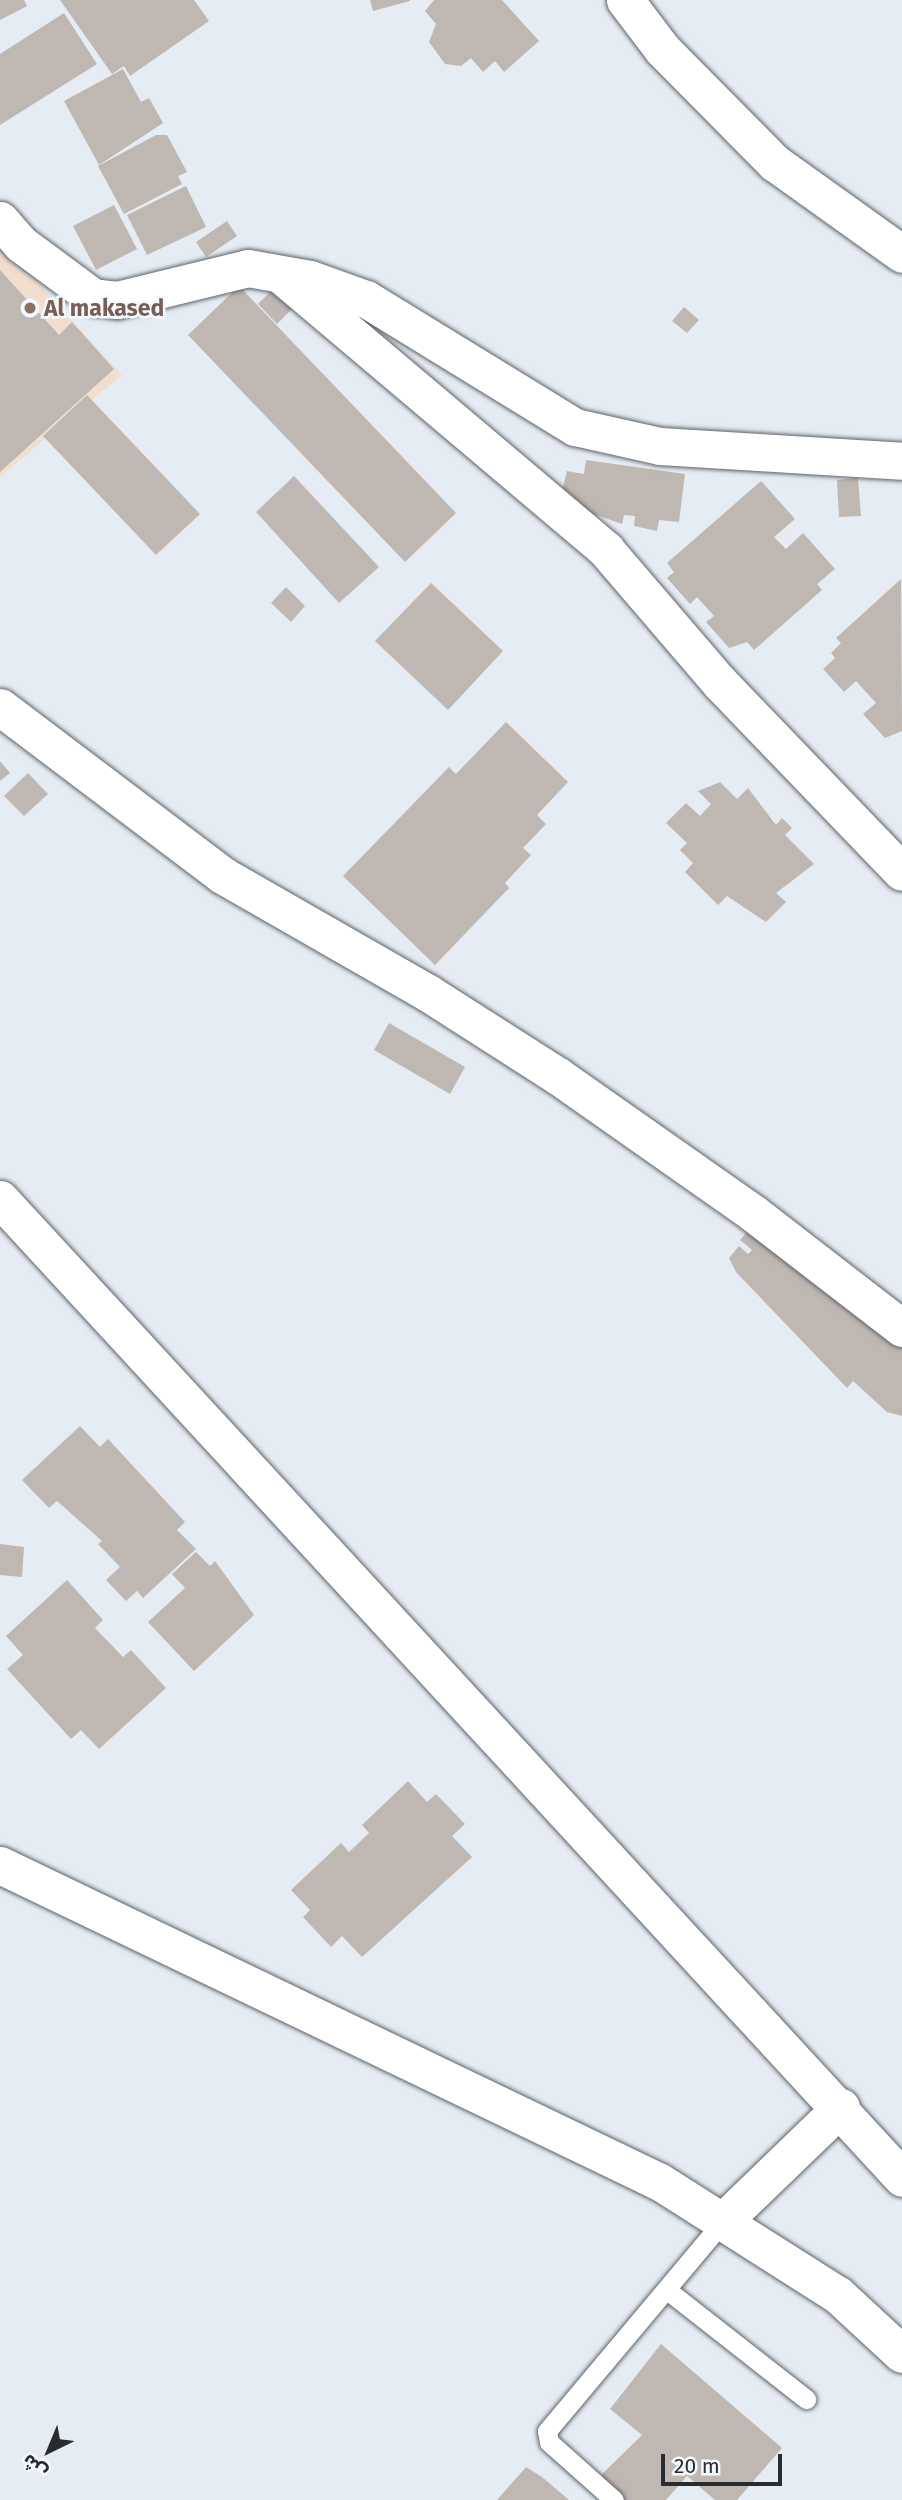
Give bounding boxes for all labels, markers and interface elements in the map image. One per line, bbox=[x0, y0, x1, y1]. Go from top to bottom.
place label: Al makased bbox=[44, 294, 164, 322]
marker: Al makased bbox=[22, 300, 38, 316]
north arrow bbox=[14, 2416, 84, 2486]
scale bar bbox=[664, 2440, 785, 2484]
text: ش bbox=[17, 2449, 52, 2484]
text: 20 m bbox=[674, 2453, 720, 2479]

